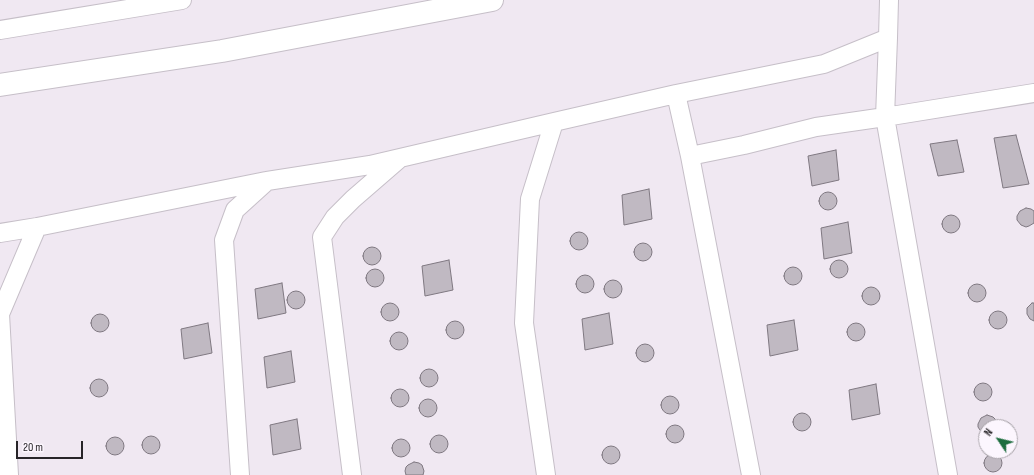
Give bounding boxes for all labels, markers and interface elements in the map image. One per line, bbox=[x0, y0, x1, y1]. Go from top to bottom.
north arrow bbox=[978, 419, 1018, 459]
text: N bbox=[982, 426, 996, 439]
scale bar bbox=[18, 433, 85, 459]
text: 20 m bbox=[23, 440, 43, 455]

